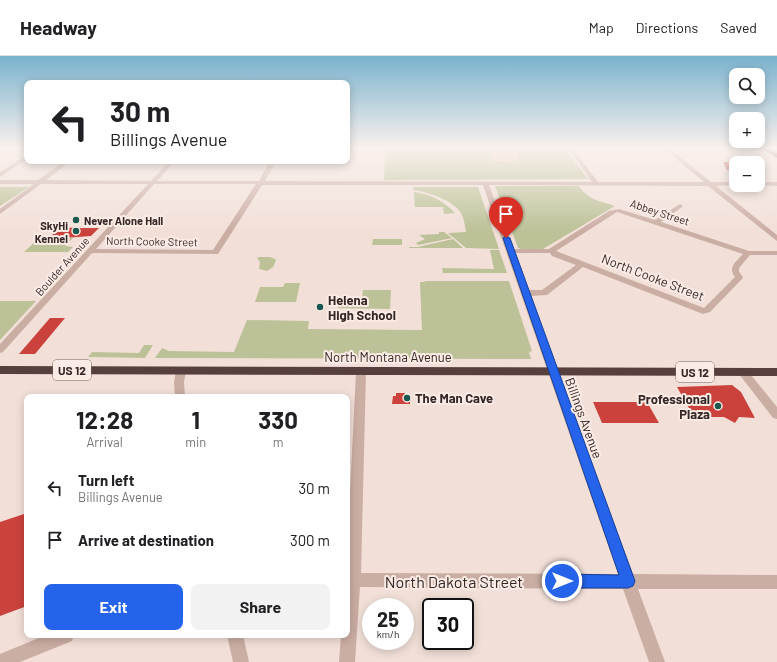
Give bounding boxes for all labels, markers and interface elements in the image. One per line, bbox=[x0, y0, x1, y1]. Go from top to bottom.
text: Headway bbox=[20, 16, 97, 39]
text: Map bbox=[589, 19, 614, 36]
text: Directions bbox=[636, 19, 698, 36]
text: Saved bbox=[720, 19, 757, 36]
map controls bbox=[729, 68, 765, 192]
button: search bbox=[729, 68, 765, 104]
text: 30 m bbox=[110, 94, 170, 128]
icon: left bbox=[44, 96, 96, 148]
button: + bbox=[729, 112, 765, 148]
text: Billings Avenue bbox=[110, 128, 227, 150]
button: − bbox=[729, 156, 765, 192]
street label: Abbey Street bbox=[629, 196, 691, 228]
pin bbox=[489, 197, 523, 238]
icon: arrive bbox=[495, 203, 517, 225]
place label: Never Alone Hall bbox=[84, 214, 164, 227]
marker: Never Alone Hall bbox=[71, 215, 81, 225]
place label: SkyHi Kennel bbox=[35, 219, 68, 245]
marker: SkyHi Kennel bbox=[71, 226, 81, 236]
street label: Boulder Avenue bbox=[32, 234, 92, 298]
street label: North Cooke Street bbox=[106, 234, 198, 248]
street label: North Cooke Street bbox=[600, 250, 706, 304]
place label: Helena High School bbox=[328, 292, 396, 323]
marker: Helena High School bbox=[315, 302, 325, 312]
street label: North Montana Avenue bbox=[324, 349, 452, 365]
road number: US 12 bbox=[53, 360, 91, 380]
road number: US 12 bbox=[676, 362, 714, 382]
street label: Billings Avenue bbox=[562, 375, 606, 461]
place label: The Man Cave bbox=[415, 390, 493, 406]
place label: Professional Plaza bbox=[638, 391, 710, 422]
marker: The Man Cave bbox=[402, 393, 412, 403]
marker: Professional Plaza bbox=[713, 401, 723, 411]
text: 12:28 bbox=[76, 405, 133, 434]
text: 1 bbox=[191, 405, 200, 434]
text: 330 bbox=[258, 405, 298, 434]
text: Arrival bbox=[86, 434, 123, 450]
text: min bbox=[185, 434, 206, 450]
text: m bbox=[273, 434, 284, 450]
text: Turn left bbox=[78, 471, 134, 489]
icon: left bbox=[44, 477, 66, 499]
text: 30 m bbox=[298, 479, 330, 497]
text: Billings Avenue bbox=[78, 489, 163, 505]
icon: arrive bbox=[44, 529, 66, 551]
text: Arrive at destination bbox=[78, 531, 214, 549]
text: 300 m bbox=[290, 531, 330, 549]
position arrow bbox=[541, 560, 583, 602]
street label: North Dakota Street bbox=[385, 572, 523, 591]
button: Exit bbox=[44, 584, 183, 630]
button: Share bbox=[191, 584, 330, 630]
speed limit sign: 30 bbox=[422, 598, 474, 650]
text: 25 bbox=[377, 607, 399, 631]
text: km/h bbox=[377, 628, 399, 640]

